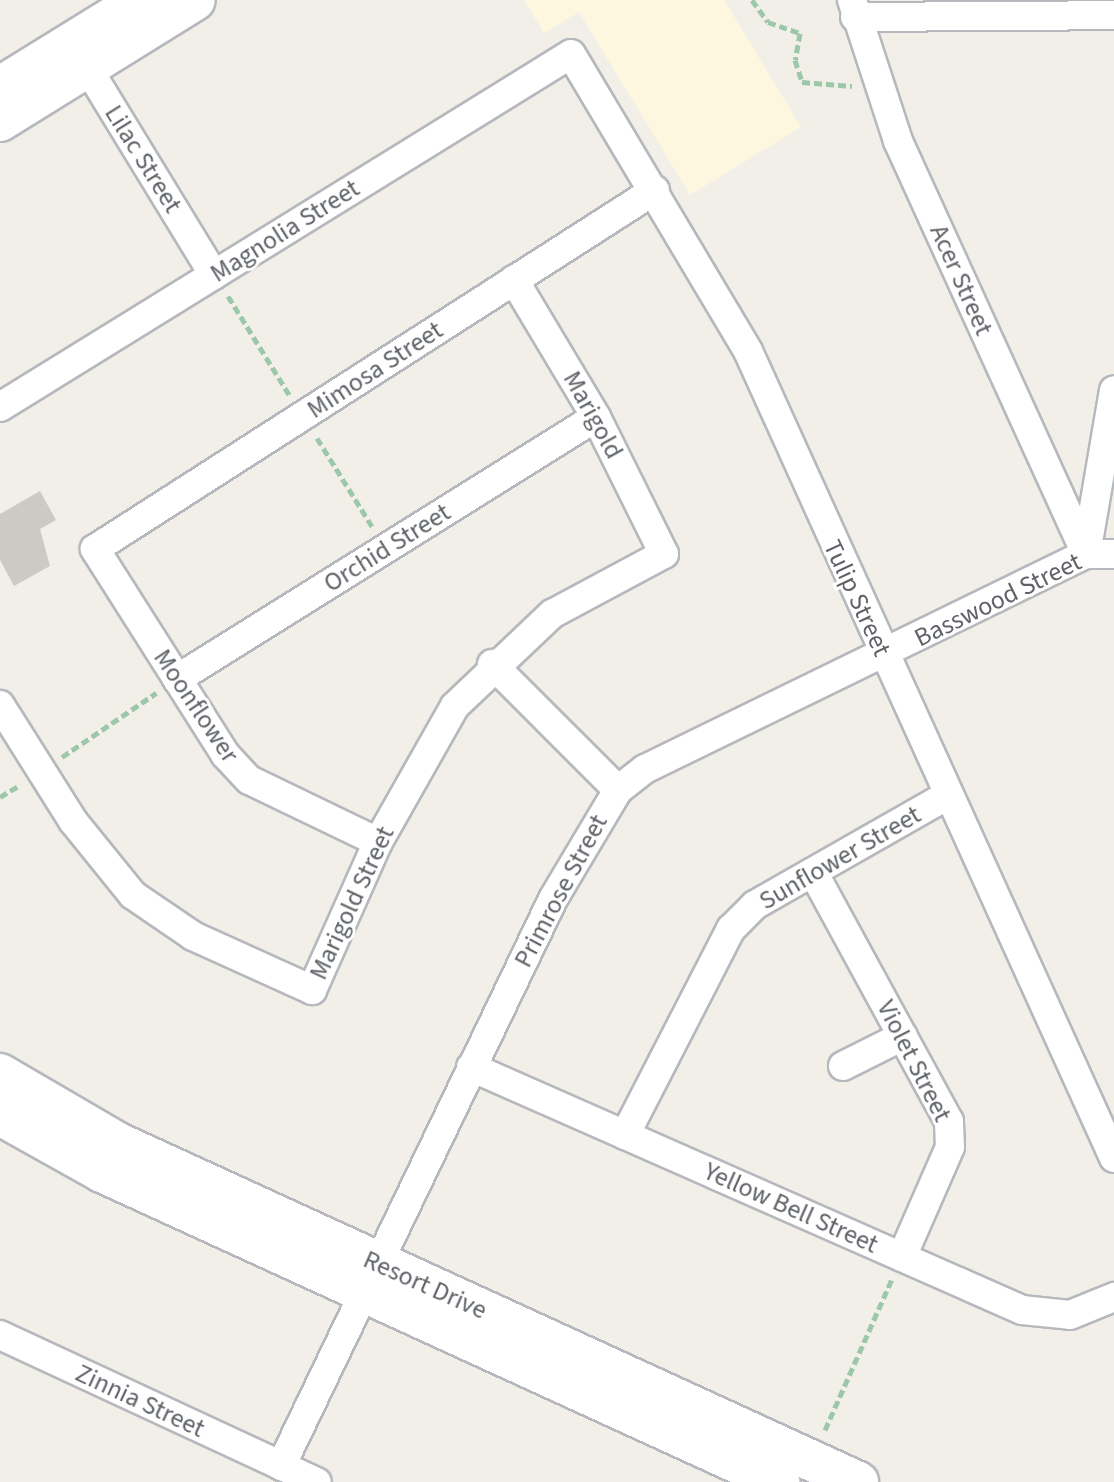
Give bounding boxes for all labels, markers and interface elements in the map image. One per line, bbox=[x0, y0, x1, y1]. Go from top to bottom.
street label: Lilac Street bbox=[98, 99, 188, 219]
street label: Magnolia Street bbox=[205, 173, 365, 289]
street label: Acer Street bbox=[923, 220, 999, 340]
street label: Mimosa Street bbox=[301, 315, 449, 425]
street label: Marigold bbox=[556, 366, 630, 464]
street label: Orchid Street bbox=[318, 497, 456, 599]
street label: Tulip Street bbox=[817, 535, 897, 661]
street label: Basswood Street bbox=[909, 546, 1087, 654]
street label: Moonflower bbox=[147, 643, 245, 769]
street label: Sunflower Street bbox=[754, 799, 926, 917]
street label: Primrose Street bbox=[508, 809, 614, 973]
street label: Marigold Street bbox=[303, 821, 401, 985]
street label: Violet Street bbox=[870, 995, 958, 1127]
street label: Yellow Bell Street bbox=[699, 1156, 883, 1260]
street label: Resort Drive bbox=[358, 1244, 492, 1326]
street label: Zinnia Street bbox=[71, 1358, 209, 1444]

